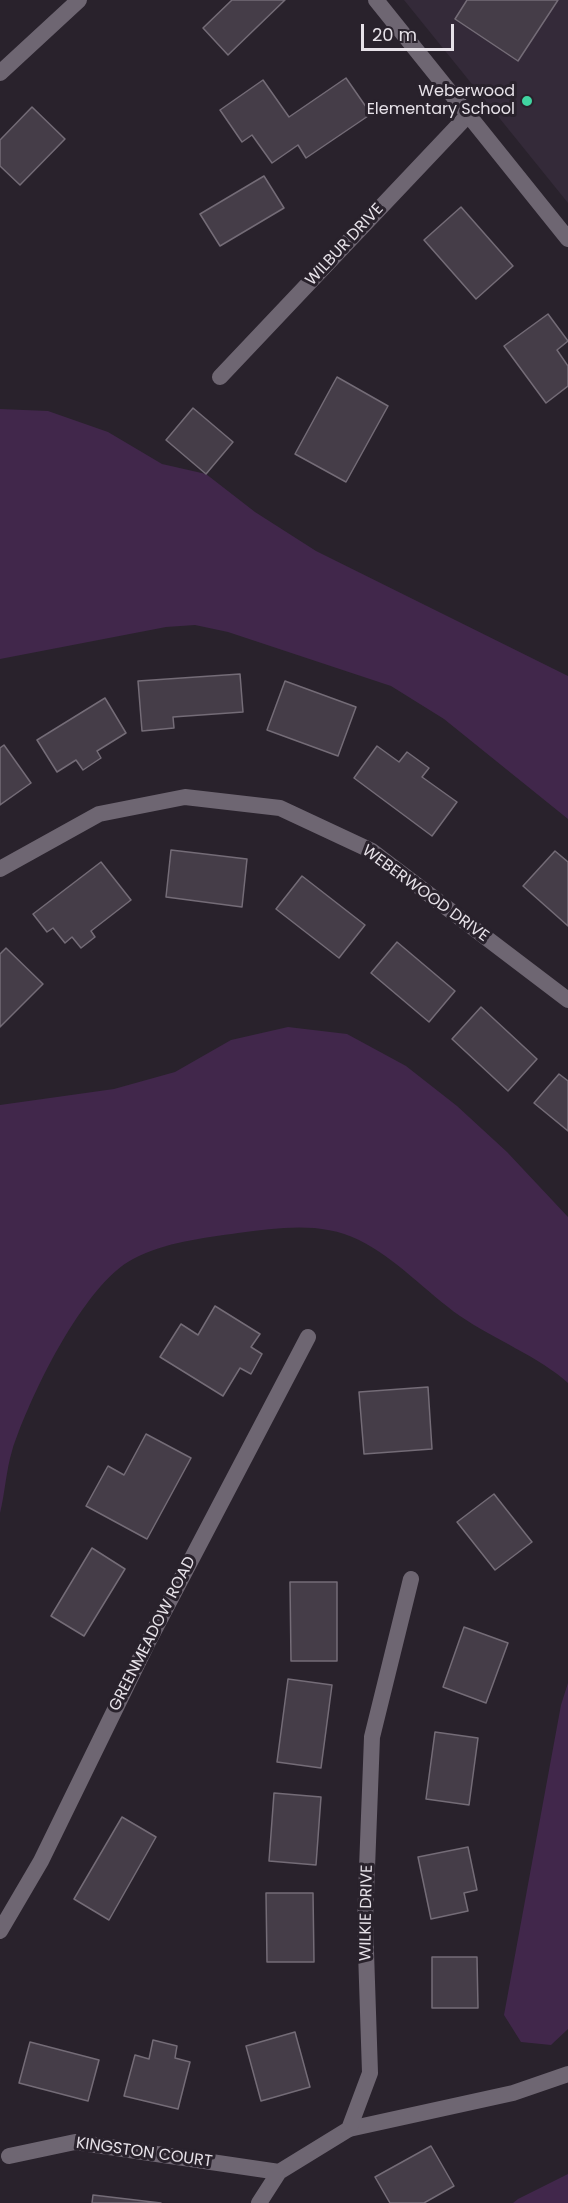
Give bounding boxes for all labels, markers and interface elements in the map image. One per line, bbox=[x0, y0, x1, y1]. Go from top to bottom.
scale bar bbox=[364, 12, 457, 50]
text: 20 m bbox=[372, 22, 417, 47]
place label: Weberwood Elementary School bbox=[367, 82, 515, 120]
marker: Weberwood Elementary School bbox=[520, 94, 534, 108]
street label: WILBUR DRIVE bbox=[302, 200, 388, 290]
street label: WEBERWOOD DRIVE bbox=[358, 842, 492, 946]
street label: GREENMEADOW ROAD bbox=[106, 1554, 200, 1714]
street label: WILKIE DRIVE bbox=[357, 1865, 377, 1961]
street label: KINGSTON COURT bbox=[75, 2134, 213, 2172]

